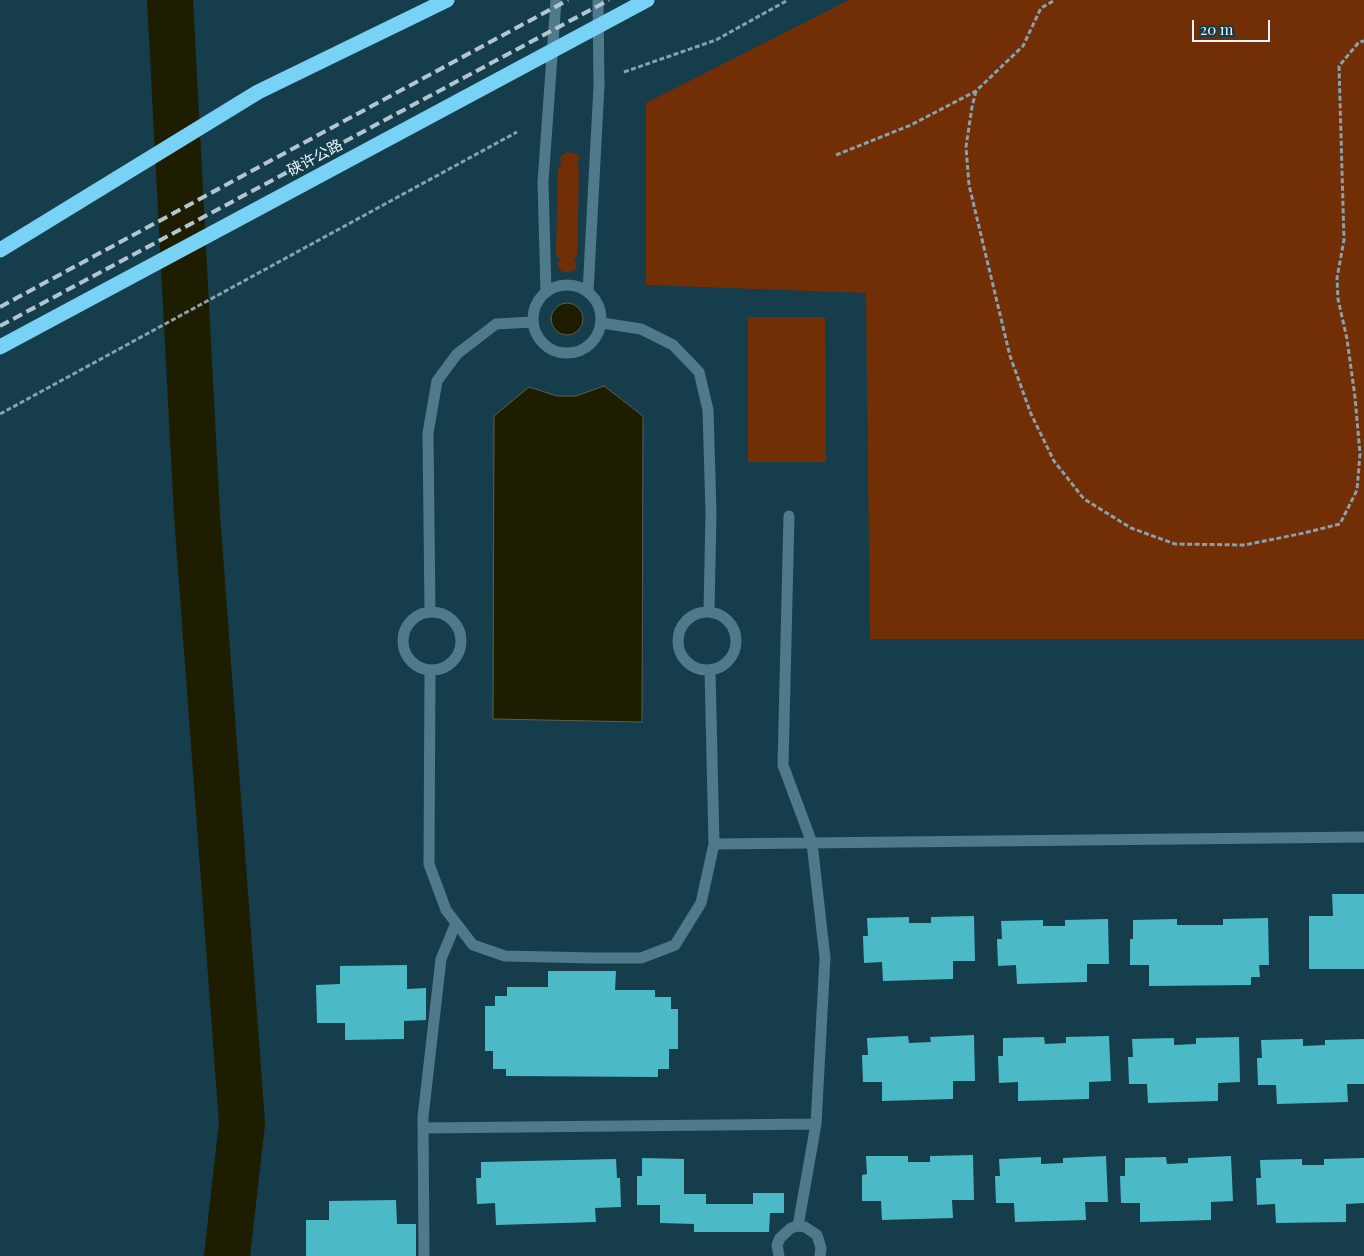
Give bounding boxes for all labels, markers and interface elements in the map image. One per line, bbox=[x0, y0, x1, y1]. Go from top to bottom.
scale bar bbox=[1194, 10, 1272, 42]
text: 20 m bbox=[1200, 19, 1233, 39]
street label: 硖许公路 bbox=[284, 136, 346, 180]

